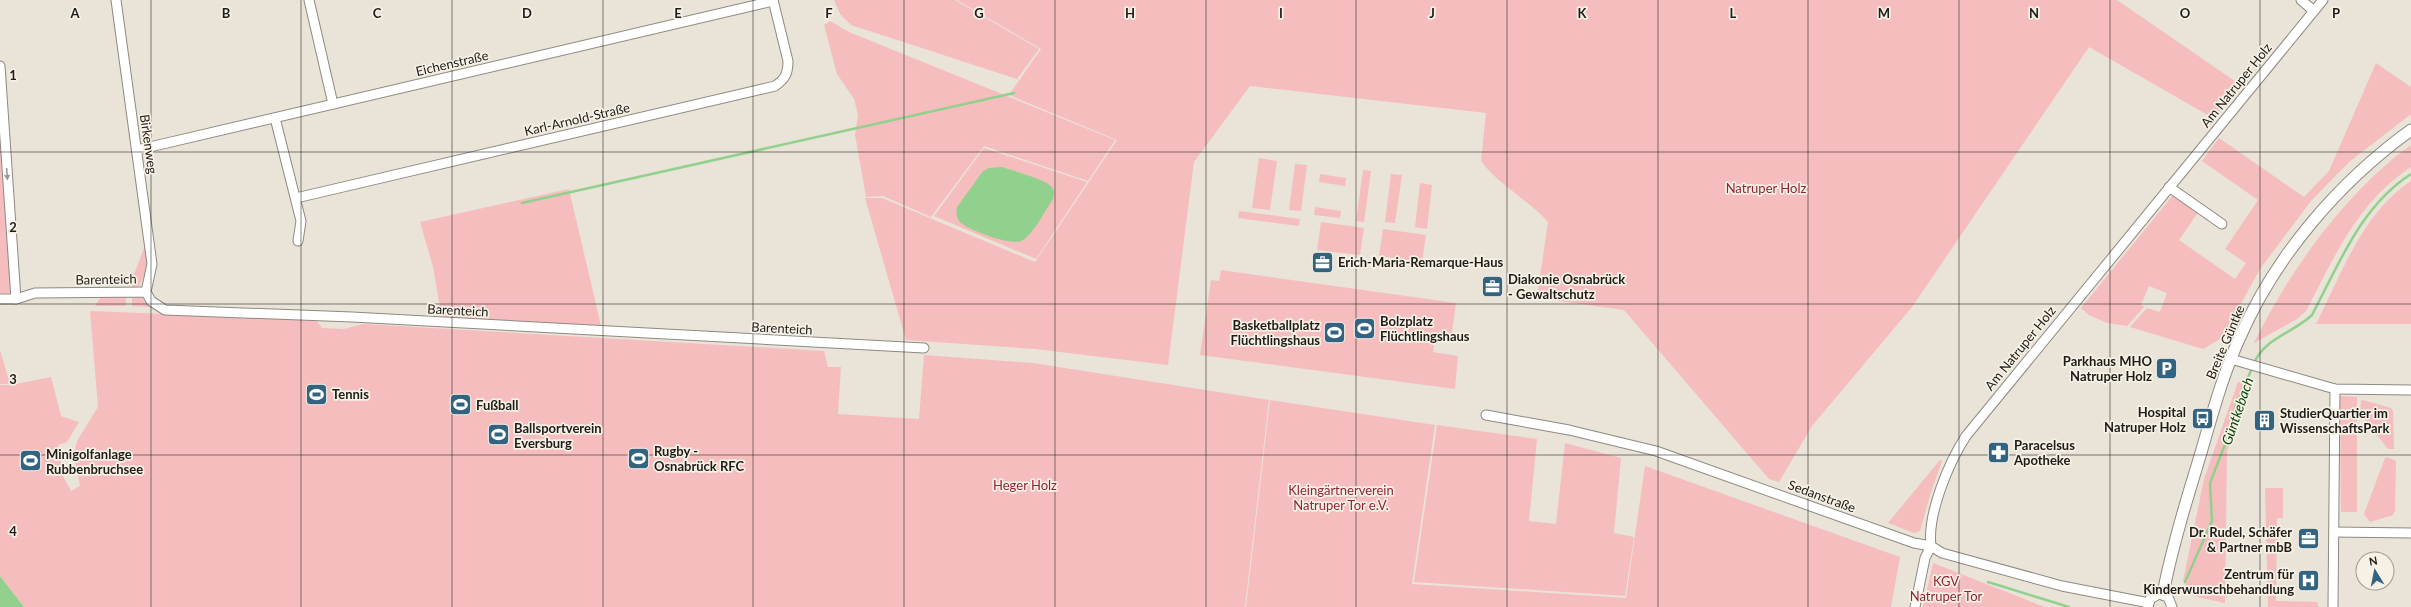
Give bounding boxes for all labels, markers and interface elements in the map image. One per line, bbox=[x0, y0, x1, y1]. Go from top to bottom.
text: A bbox=[69, 5, 80, 21]
text: B bbox=[222, 5, 231, 21]
text: C bbox=[373, 5, 382, 21]
text: D bbox=[522, 5, 532, 21]
text: E bbox=[674, 5, 682, 21]
text: F bbox=[825, 5, 833, 21]
text: G bbox=[974, 5, 984, 21]
text: H bbox=[1125, 5, 1135, 21]
text: I bbox=[1279, 5, 1283, 21]
text: J bbox=[1429, 5, 1435, 21]
text: K bbox=[1578, 5, 1588, 21]
text: L bbox=[1730, 5, 1737, 21]
text: M bbox=[1878, 5, 1890, 21]
text: N bbox=[2029, 5, 2039, 21]
text: O bbox=[2180, 5, 2191, 21]
text: P bbox=[2332, 5, 2340, 21]
street label: Am Natruper Holz bbox=[2197, 40, 2275, 130]
street label: Eichenstraße bbox=[414, 47, 490, 79]
text: 1 bbox=[9, 67, 17, 83]
street label: Karl-Arnold-Straße bbox=[523, 99, 631, 139]
street label: Birkenweg bbox=[137, 113, 161, 175]
one-way arrow bbox=[4, 168, 11, 180]
park label: Natruper Holz bbox=[1726, 180, 1806, 196]
text: 2 bbox=[9, 219, 17, 235]
office icon: Erich-Maria-Remarque-Haus bbox=[1309, 249, 1335, 275]
place label: Erich-Maria-Remarque-Haus bbox=[1338, 254, 1504, 270]
street label: Barenteich bbox=[75, 270, 137, 288]
place label: Diakonie Osnabrück - Gewaltschutz bbox=[1508, 271, 1625, 302]
office icon: Diakonie Osnabrück - Gewaltschutz bbox=[1479, 273, 1505, 299]
street label: Barenteich bbox=[427, 300, 489, 320]
street label: Breite Güntke bbox=[2202, 302, 2248, 382]
street label: Am Natruper Holz bbox=[1981, 303, 2059, 393]
place label: Bolzplatz Flüchtlingshaus bbox=[1380, 313, 1470, 344]
sports icon: Bolzplatz Flüchtlingshaus bbox=[1351, 315, 1377, 341]
place label: Basketballplatz Flüchtlingshaus bbox=[1230, 317, 1320, 348]
street label: Barenteich bbox=[751, 318, 813, 338]
sports icon: Basketballplatz Flüchtlingshaus bbox=[1322, 319, 1348, 345]
place label: Parkhaus MHO Natruper Holz bbox=[2063, 353, 2152, 384]
parking icon: Parkhaus MHO Natruper Holz bbox=[2154, 355, 2180, 381]
text: 3 bbox=[9, 371, 17, 387]
water label: Güntkebach bbox=[2218, 375, 2256, 447]
sports icon: Tennis bbox=[304, 381, 330, 407]
place label: Tennis bbox=[332, 386, 369, 402]
sports icon: Fußball bbox=[447, 392, 473, 418]
place label: Fußball bbox=[476, 397, 519, 413]
place label: Hospital Natruper Holz bbox=[2104, 404, 2186, 435]
place label: StudierQuartier im WissenschaftsPark bbox=[2280, 405, 2389, 436]
bus stop icon: Hospital Natruper Holz bbox=[2189, 406, 2215, 432]
building icon: StudierQuartier im WissenschaftsPark bbox=[2251, 407, 2277, 433]
place label: Ballsportverein Eversburg bbox=[514, 420, 602, 451]
sports icon: Ballsportverein Eversburg bbox=[485, 422, 511, 448]
place label: Paracelsus Apotheke bbox=[2013, 437, 2075, 468]
pharmacy icon: Paracelsus Apotheke bbox=[1985, 439, 2011, 465]
place label: Rugby - Osnabrück RFC bbox=[654, 443, 745, 474]
sports icon: Rugby - Osnabrück RFC bbox=[625, 445, 651, 471]
place label: Minigolfanlage Rubbenbruchsee bbox=[46, 446, 143, 477]
sports icon: Minigolfanlage Rubbenbruchsee bbox=[17, 448, 43, 474]
street label: Sedanstraße bbox=[1786, 476, 1858, 516]
park label: Heger Holz bbox=[993, 477, 1057, 493]
park label: Kleingärtnerverein Natruper Tor e.V. bbox=[1288, 482, 1394, 513]
text: 4 bbox=[9, 523, 17, 539]
place label: Dr. Rudel, Schäfer & Partner mbB bbox=[2189, 524, 2292, 555]
office icon: Dr. Rudel, Schäfer & Partner mbB bbox=[2295, 526, 2321, 552]
north arrow bbox=[2355, 551, 2395, 591]
text: N bbox=[2368, 554, 2378, 568]
place label: Zentrum für Kinderwunschbehandlung bbox=[2143, 566, 2294, 597]
hospital icon: Zentrum für Kinderwunschbehandlung bbox=[2296, 568, 2322, 594]
park label: KGV Natruper Tor bbox=[1910, 573, 1983, 604]

